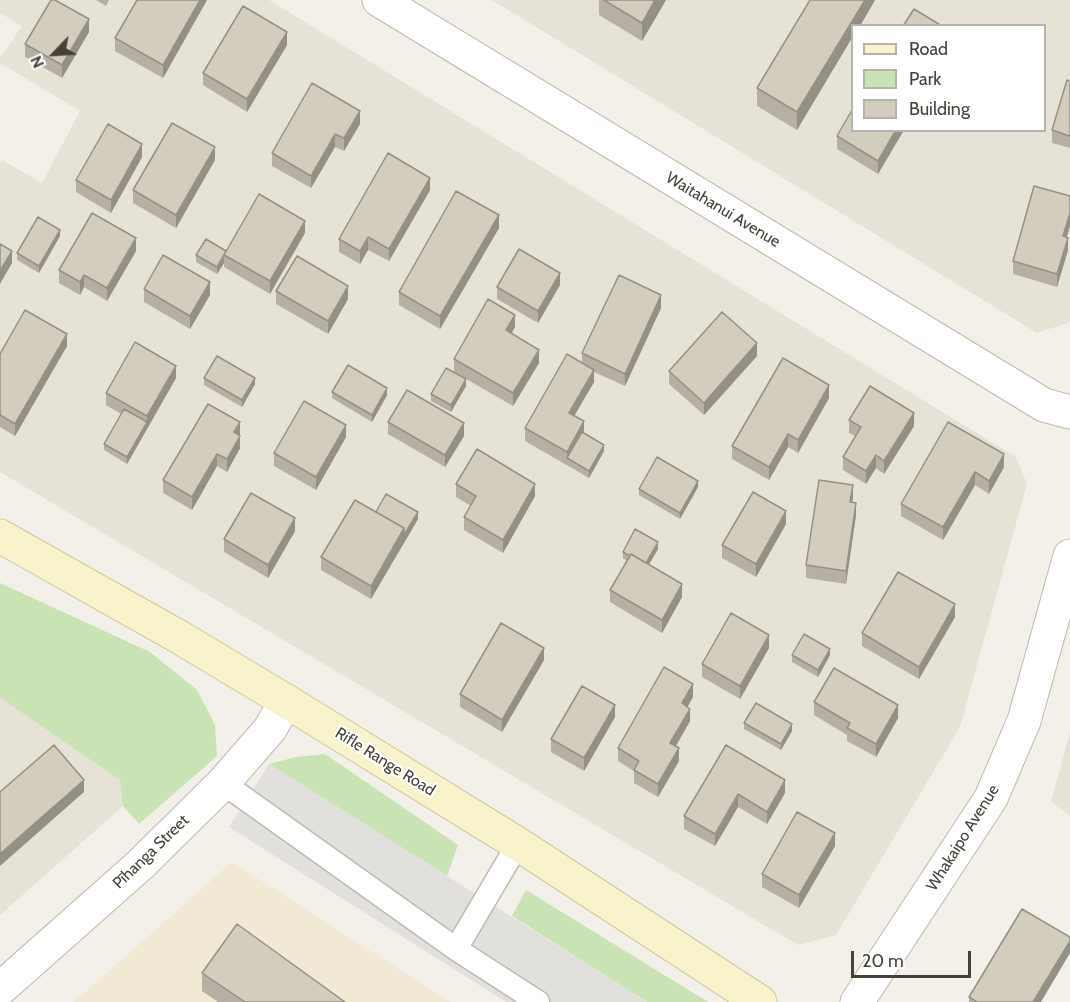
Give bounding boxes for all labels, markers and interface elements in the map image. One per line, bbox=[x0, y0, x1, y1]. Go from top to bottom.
north arrow bbox=[24, 24, 84, 84]
legend bbox=[851, 24, 1046, 132]
text: Road bbox=[909, 38, 948, 60]
text: N bbox=[26, 53, 48, 71]
text: Park bbox=[909, 68, 941, 90]
text: Building bbox=[909, 98, 970, 120]
street label: Waitahanui Avenue bbox=[662, 168, 784, 252]
street label: Rifle Range Road bbox=[331, 724, 439, 800]
street label: Whakaipo Avenue bbox=[923, 781, 1003, 895]
street label: Pīhanga Street bbox=[109, 811, 193, 893]
scale bar bbox=[854, 939, 974, 977]
text: 20 m bbox=[862, 950, 904, 972]

